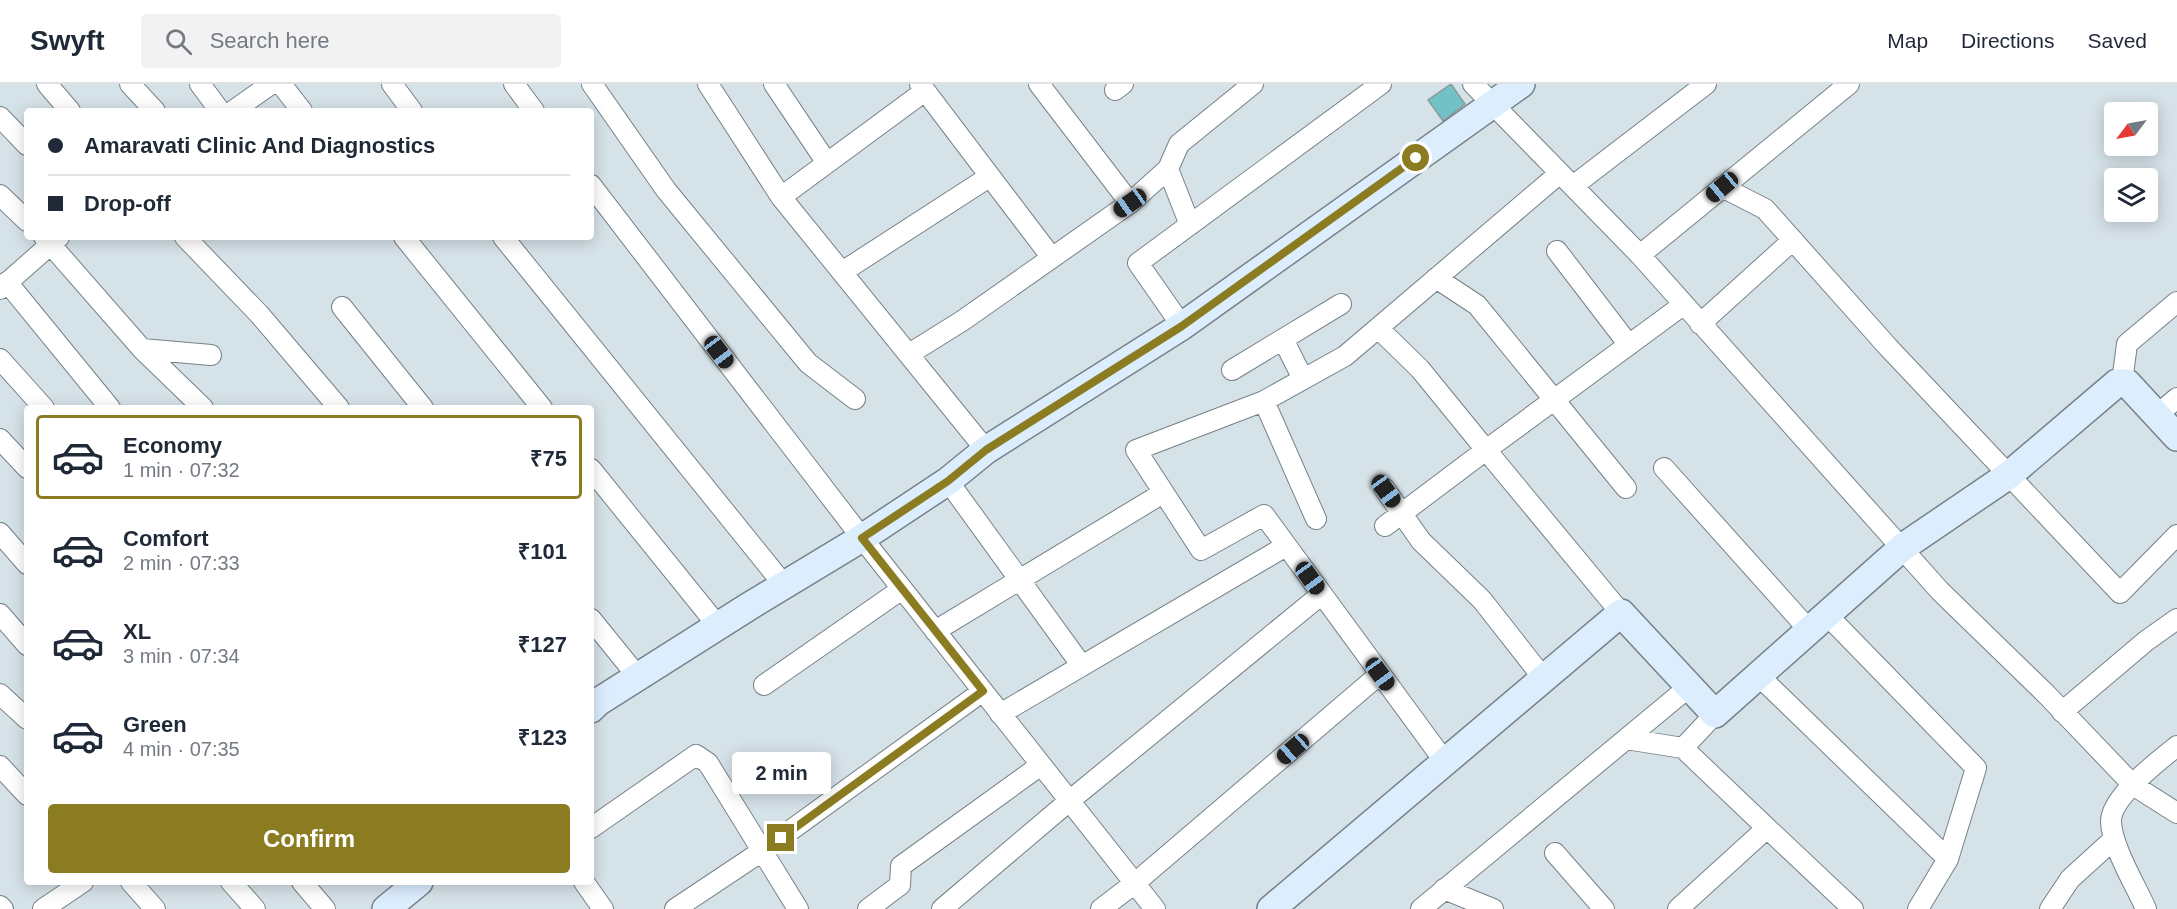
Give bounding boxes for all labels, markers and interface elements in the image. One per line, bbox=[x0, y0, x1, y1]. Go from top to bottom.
search box bbox=[141, 14, 561, 68]
text: Swyft bbox=[30, 25, 105, 56]
icon: search bbox=[162, 25, 195, 58]
text: Search here bbox=[210, 28, 330, 53]
text: Map bbox=[1887, 29, 1928, 52]
text: Directions bbox=[1961, 29, 2054, 52]
text: Saved bbox=[2087, 29, 2147, 52]
north arrow bbox=[2104, 102, 2158, 156]
map controls bbox=[2104, 102, 2158, 222]
text: Amaravati Clinic And Diagnostics bbox=[84, 133, 435, 158]
route start bbox=[1402, 144, 1429, 171]
button: layers bbox=[2104, 168, 2158, 222]
car bbox=[1702, 169, 1742, 205]
car bbox=[1110, 185, 1150, 221]
text: Drop-off bbox=[84, 191, 171, 216]
car bbox=[701, 332, 737, 372]
icon: car bbox=[51, 430, 105, 484]
text: Economy bbox=[123, 433, 222, 458]
text: ₹75 bbox=[530, 446, 567, 471]
text: 1 min · 07:32 bbox=[123, 459, 240, 481]
car bbox=[1368, 471, 1404, 511]
icon: car bbox=[51, 523, 105, 577]
text: Comfort bbox=[123, 526, 209, 551]
text: ₹101 bbox=[518, 539, 567, 564]
text: 2 min · 07:33 bbox=[123, 552, 240, 574]
car bbox=[1292, 558, 1328, 598]
icon: car bbox=[51, 616, 105, 670]
text: XL bbox=[123, 619, 151, 644]
text: ₹127 bbox=[518, 632, 567, 657]
text: 3 min · 07:34 bbox=[123, 645, 240, 667]
car bbox=[1362, 654, 1398, 694]
icon: car bbox=[51, 709, 105, 763]
text: Green bbox=[123, 712, 187, 737]
text: ₹123 bbox=[518, 725, 567, 750]
car bbox=[1274, 730, 1312, 768]
text: 4 min · 07:35 bbox=[123, 738, 240, 760]
callout: 2 min bbox=[732, 751, 830, 793]
text: 2 min bbox=[755, 762, 808, 784]
button: Confirm bbox=[48, 804, 570, 873]
route end bbox=[767, 824, 794, 851]

